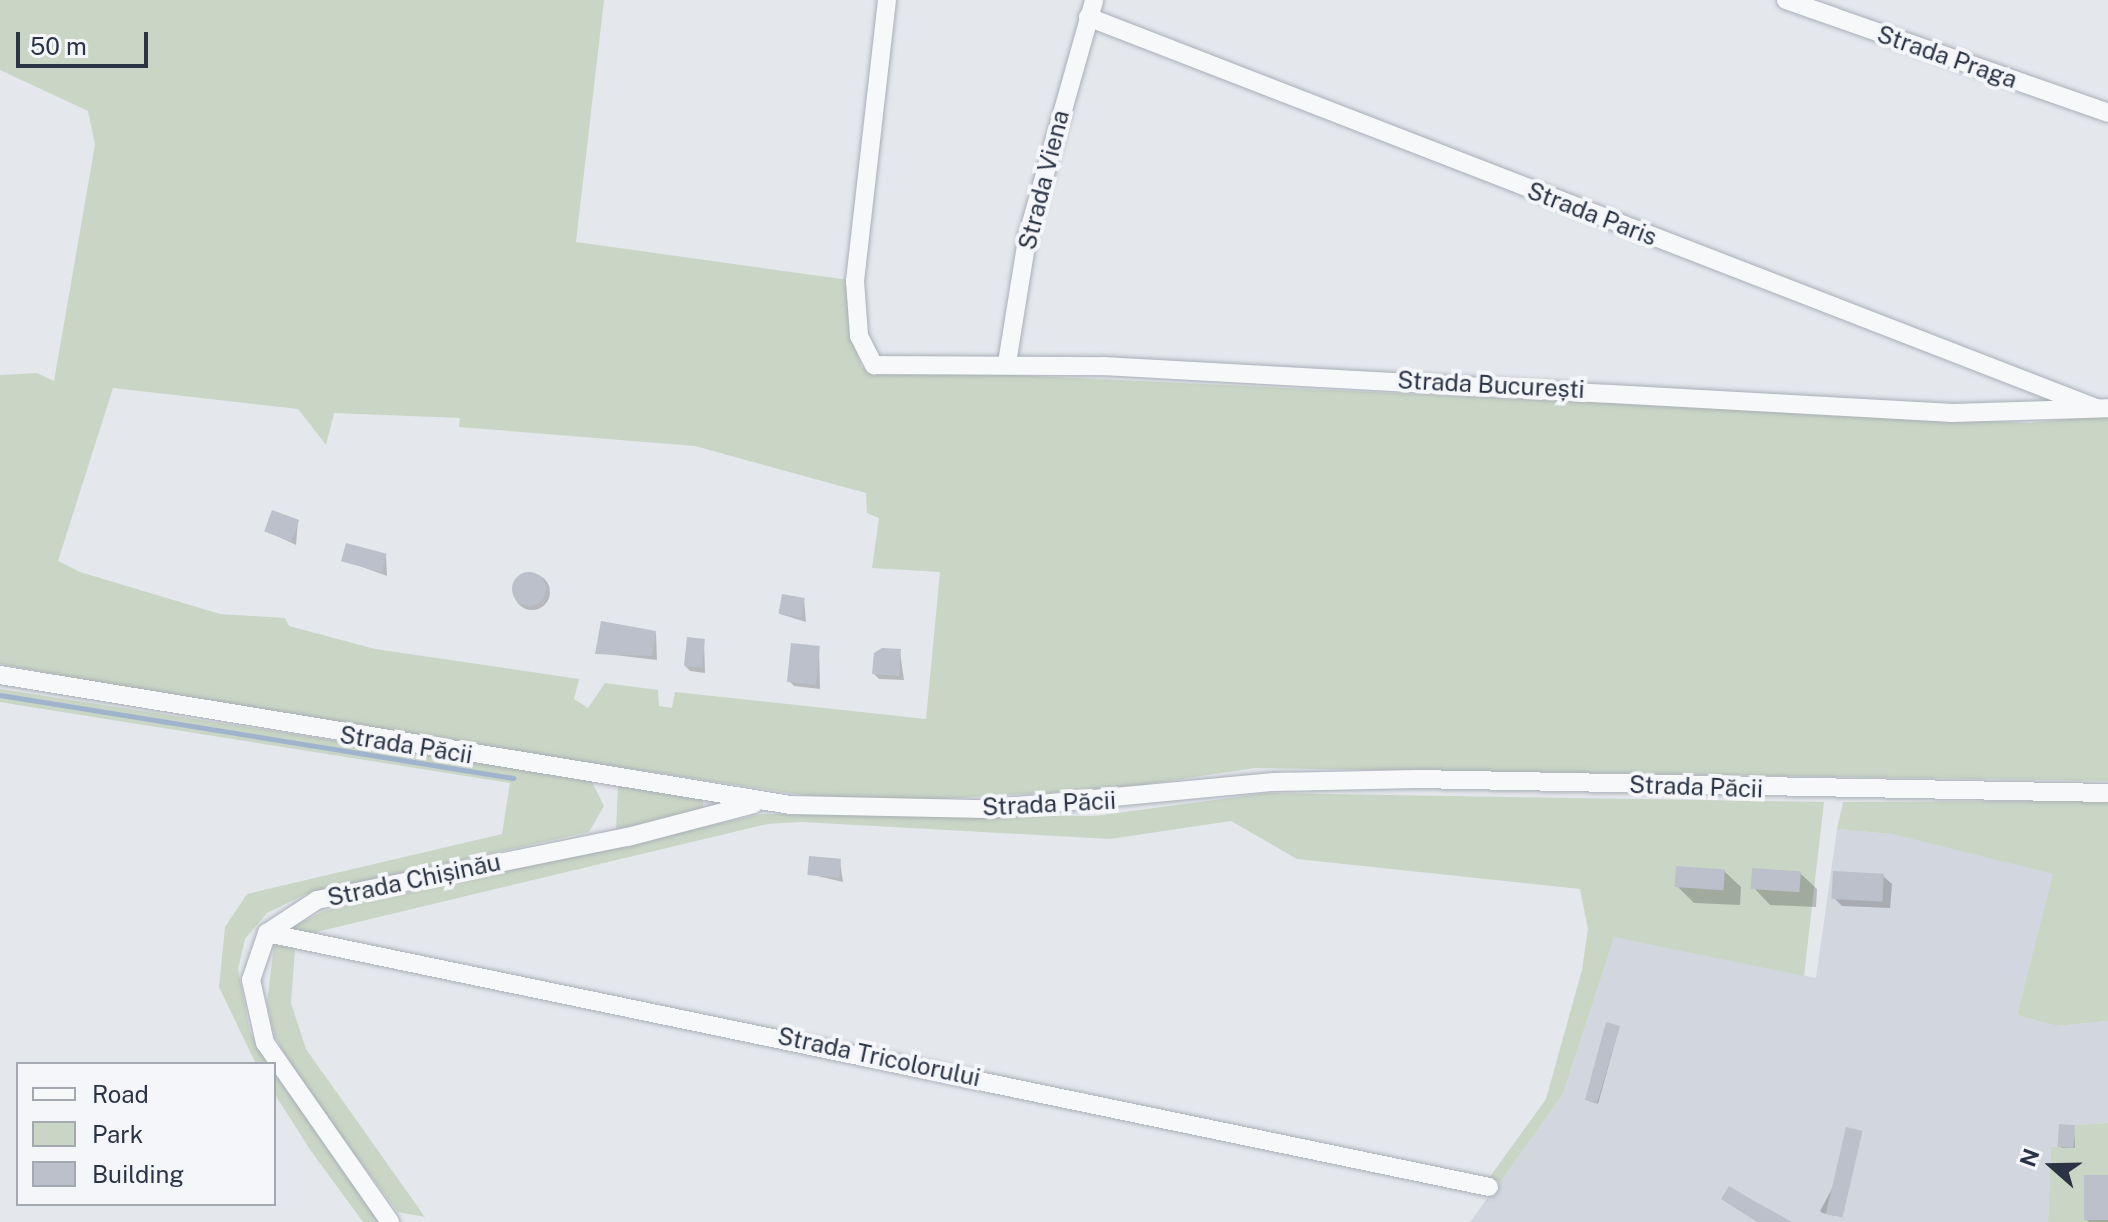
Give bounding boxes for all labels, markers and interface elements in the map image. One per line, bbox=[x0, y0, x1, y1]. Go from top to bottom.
scale bar bbox=[20, 16, 152, 66]
street label: Strada Praga bbox=[1873, 20, 2021, 94]
text: 50 m bbox=[30, 32, 87, 60]
street label: Strada Viena bbox=[1013, 107, 1075, 253]
street label: Strada Paris bbox=[1523, 176, 1661, 252]
street label: Strada București bbox=[1397, 366, 1585, 404]
street label: Strada Păcii bbox=[338, 720, 474, 770]
street label: Strada Păcii bbox=[1629, 770, 1763, 804]
street label: Strada Păcii bbox=[981, 786, 1117, 822]
street label: Strada Chișinău bbox=[325, 848, 503, 912]
street label: Strada Tricolorului bbox=[775, 1021, 983, 1093]
legend bbox=[16, 1062, 276, 1206]
text: Road bbox=[92, 1080, 149, 1108]
text: Park bbox=[92, 1120, 143, 1148]
north arrow bbox=[2012, 1126, 2092, 1206]
text: N bbox=[2014, 1145, 2045, 1170]
text: Building bbox=[92, 1160, 184, 1188]

